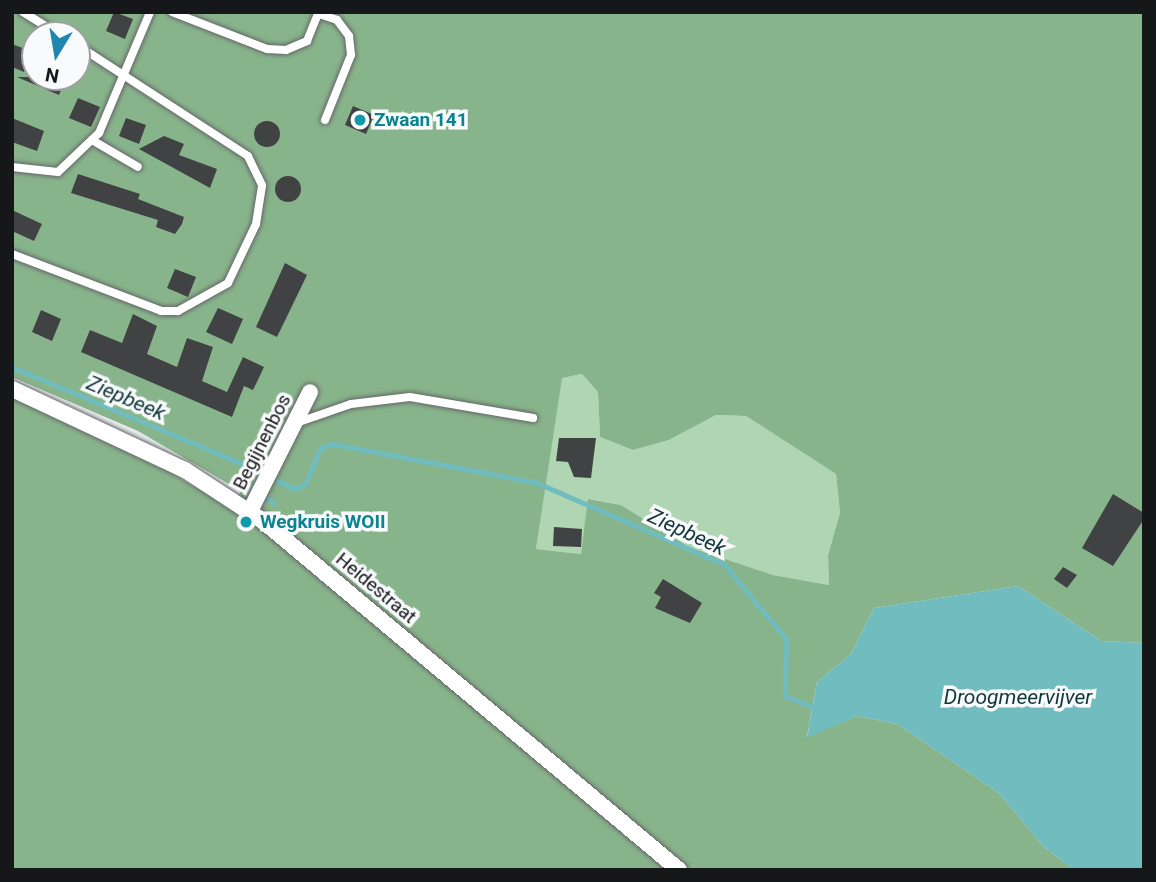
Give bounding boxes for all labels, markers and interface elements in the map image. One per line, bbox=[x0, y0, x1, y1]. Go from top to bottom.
north arrow bbox=[21, 21, 91, 91]
text: N bbox=[44, 63, 61, 88]
place label: Zwaan 141 bbox=[374, 109, 468, 131]
marker: Zwaan 141 bbox=[352, 112, 368, 128]
water label: Ziepbeek bbox=[83, 370, 169, 426]
street label: Begijnenbos bbox=[228, 390, 296, 494]
water label: Ziepbeek bbox=[644, 503, 730, 561]
place label: Wegkruis WOII bbox=[260, 511, 386, 533]
marker: Wegkruis WOII bbox=[238, 514, 254, 530]
street label: Heidestraat bbox=[331, 548, 421, 628]
water label: Droogmeervijver bbox=[944, 684, 1092, 710]

